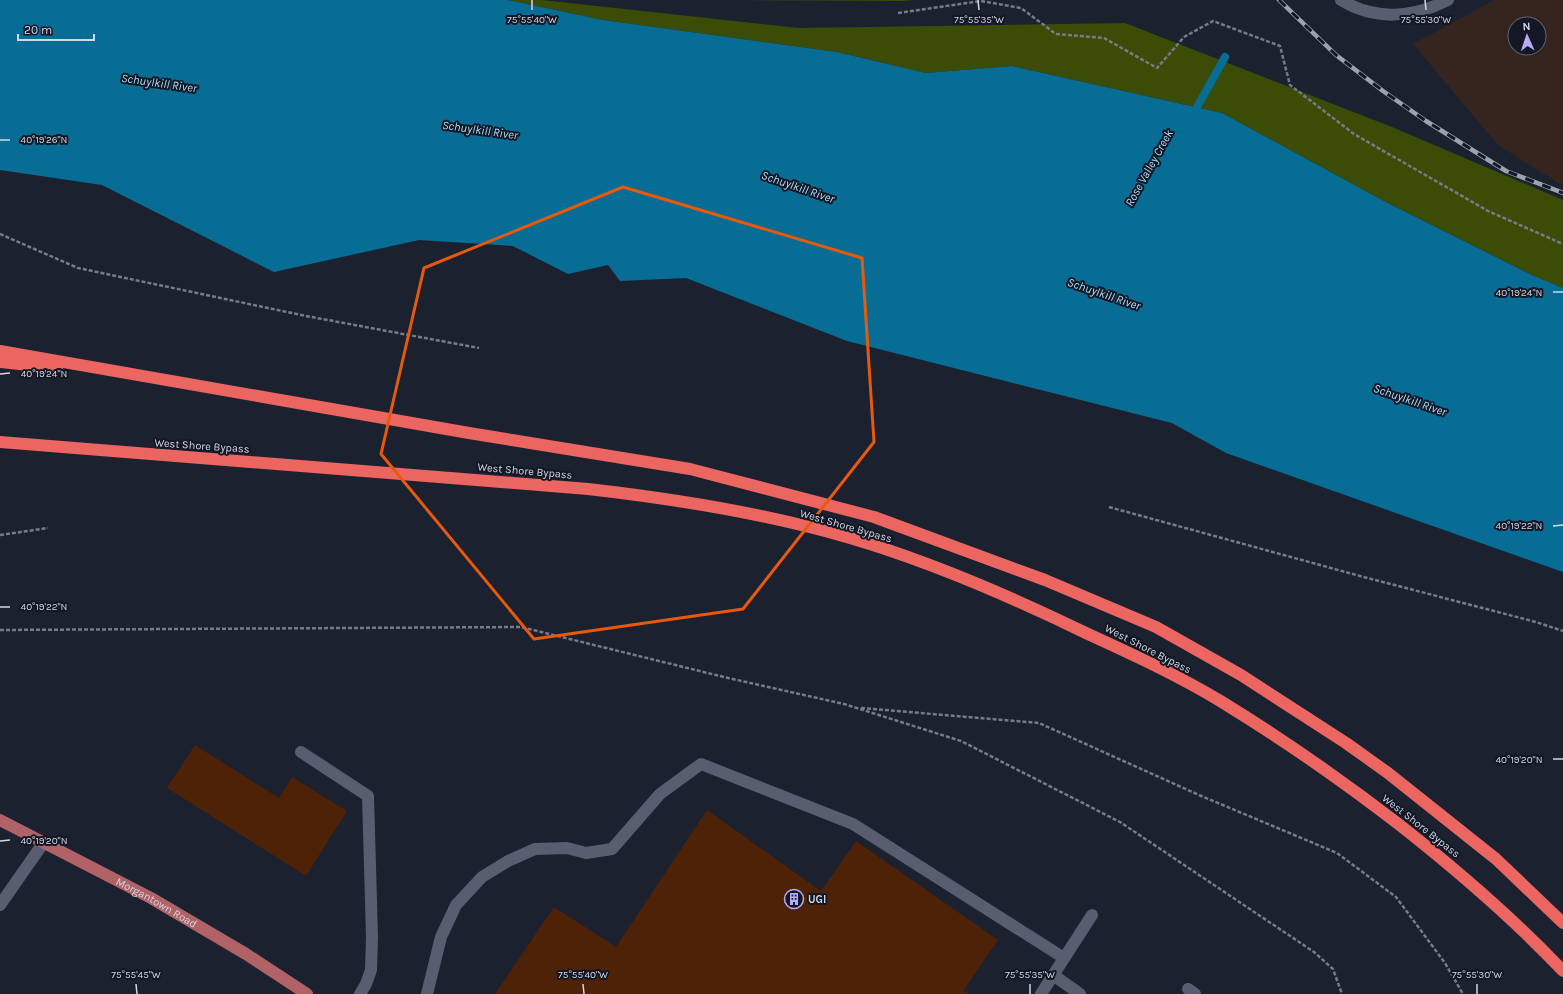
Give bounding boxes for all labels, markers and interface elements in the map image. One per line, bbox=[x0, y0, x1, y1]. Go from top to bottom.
text: 75°55'40"W bbox=[507, 14, 557, 26]
text: 75°55'35"W bbox=[954, 14, 1004, 26]
text: 75°55'30"W bbox=[1401, 14, 1451, 26]
scale bar bbox=[18, 16, 94, 42]
north arrow bbox=[1507, 16, 1547, 56]
text: N bbox=[1522, 20, 1531, 33]
text: 20 m bbox=[24, 23, 52, 37]
water label: Schuylkill River bbox=[120, 71, 199, 95]
water label: Schuylkill River bbox=[441, 118, 520, 142]
water label: Rose Valley Creek bbox=[1122, 126, 1176, 209]
text: 40°19'26"N bbox=[21, 134, 67, 146]
water label: Schuylkill River bbox=[760, 168, 837, 206]
water label: Schuylkill River bbox=[1066, 275, 1143, 313]
text: 40°19'24"N bbox=[1496, 287, 1542, 299]
text: 40°19'24"N bbox=[21, 368, 67, 380]
water label: Schuylkill River bbox=[1372, 381, 1449, 419]
street label: West Shore Bypass bbox=[154, 436, 250, 456]
street label: West Shore Bypass bbox=[477, 460, 573, 482]
street label: West Shore Bypass bbox=[798, 507, 894, 545]
text: 40°19'22"N bbox=[1496, 520, 1542, 532]
text: 40°19'22"N bbox=[21, 601, 67, 613]
street label: West Shore Bypass bbox=[1103, 622, 1194, 677]
text: 40°19'20"N bbox=[1495, 754, 1543, 766]
street label: West Shore Bypass bbox=[1379, 792, 1463, 861]
text: 40°19'20"N bbox=[20, 835, 68, 847]
street label: Morgantown Road bbox=[114, 875, 199, 930]
building icon: UGI bbox=[783, 888, 805, 910]
place label: UGI bbox=[808, 893, 826, 906]
text: 75°55'45"W bbox=[111, 969, 161, 981]
text: 75°55'40"W bbox=[558, 969, 608, 981]
text: 75°55'35"W bbox=[1005, 969, 1055, 981]
text: 75°55'30"W bbox=[1452, 969, 1502, 981]

